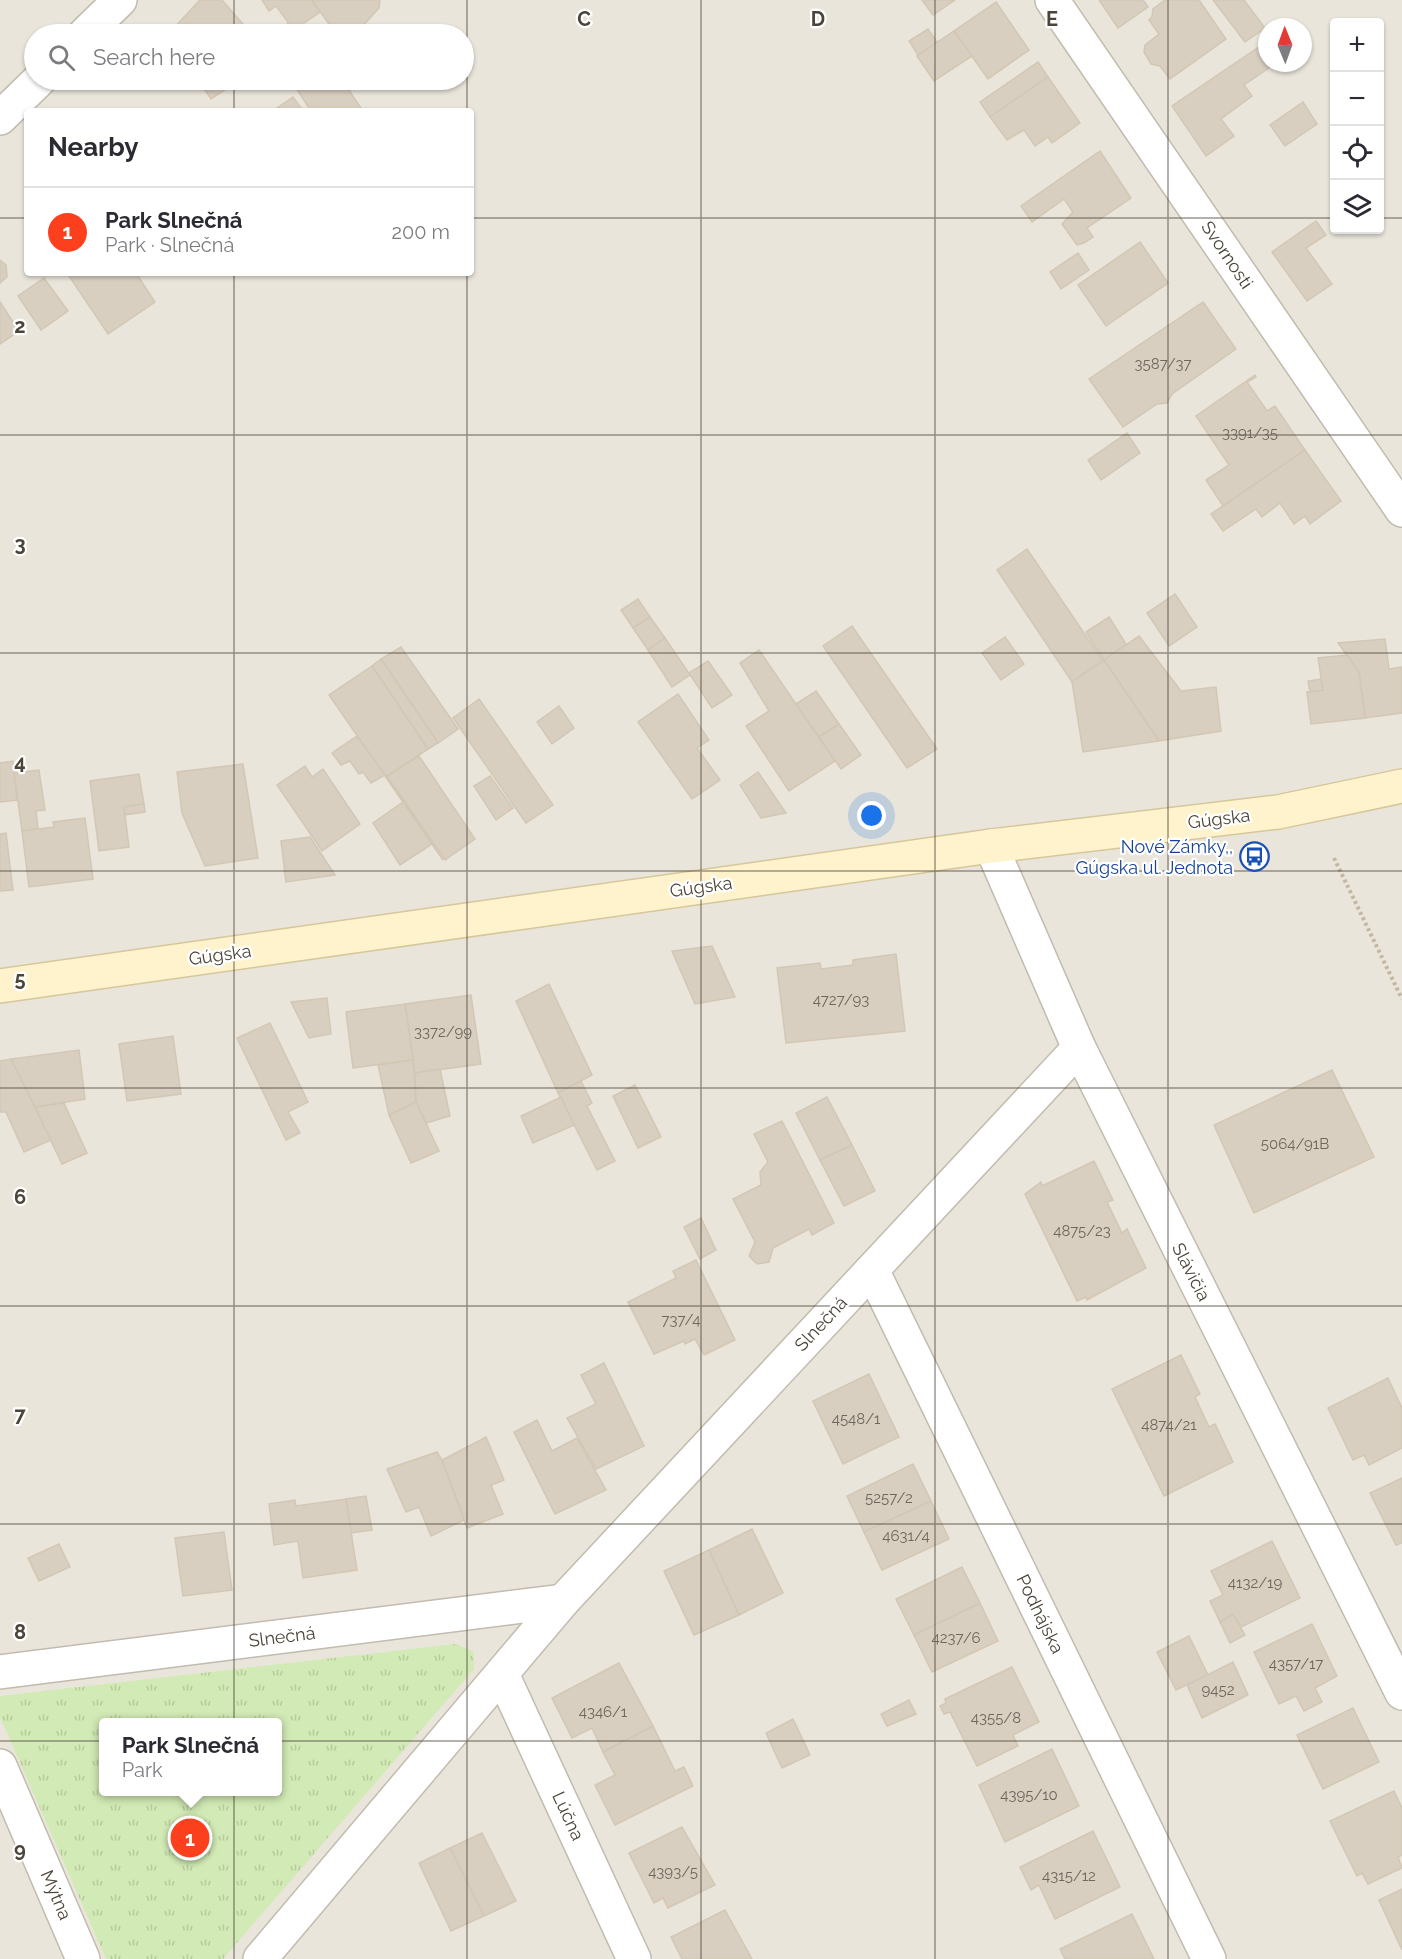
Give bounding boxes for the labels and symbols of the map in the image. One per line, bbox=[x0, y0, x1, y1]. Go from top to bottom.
text: C bbox=[577, 7, 591, 31]
text: D bbox=[811, 7, 825, 31]
text: E bbox=[1046, 7, 1058, 31]
north arrow bbox=[1258, 18, 1312, 72]
street label: Svornosti bbox=[1197, 217, 1258, 292]
text: 2 bbox=[14, 314, 26, 338]
house number: 3587/37 bbox=[1135, 355, 1191, 373]
house number: 3391/35 bbox=[1222, 424, 1278, 442]
text: 3 bbox=[14, 532, 26, 556]
text: 4 bbox=[14, 750, 26, 774]
your location bbox=[857, 801, 886, 830]
street label: Gúgska bbox=[1187, 804, 1251, 833]
place label: Nové Zámky,, Gúgska ul. Jednota bbox=[1075, 836, 1233, 878]
bus stop icon: Nové Zámky,, Gúgska ul. Jednota bbox=[1238, 841, 1270, 873]
street label: Gúgska bbox=[668, 872, 733, 901]
street label: Gúgska bbox=[187, 940, 252, 969]
text: 5 bbox=[14, 967, 26, 991]
house number: 4727/93 bbox=[813, 991, 869, 1009]
house number: 3372/99 bbox=[414, 1023, 472, 1041]
house number: 5064/91B bbox=[1261, 1135, 1329, 1153]
text: 6 bbox=[14, 1185, 26, 1209]
house number: 4875/23 bbox=[1053, 1222, 1111, 1240]
street label: Slávičia bbox=[1168, 1239, 1215, 1304]
street label: Slnečná bbox=[790, 1292, 851, 1355]
house number: 737/4 bbox=[661, 1311, 701, 1329]
text: 7 bbox=[14, 1403, 26, 1427]
house number: 4548/1 bbox=[832, 1410, 881, 1428]
house number: 4874/21 bbox=[1141, 1416, 1197, 1434]
house number: 5257/2 bbox=[865, 1489, 913, 1507]
house number: 4631/4 bbox=[882, 1527, 930, 1545]
street label: Podhájska bbox=[1012, 1571, 1069, 1657]
house number: 4132/19 bbox=[1228, 1574, 1282, 1592]
text: 8 bbox=[14, 1620, 26, 1644]
street label: Slnečná bbox=[247, 1622, 317, 1651]
house number: 4237/6 bbox=[932, 1629, 980, 1647]
house number: 4357/17 bbox=[1269, 1655, 1323, 1673]
house number: 9452 bbox=[1202, 1681, 1235, 1699]
house number: 4346/1 bbox=[579, 1703, 628, 1721]
house number: 4355/8 bbox=[971, 1709, 1021, 1727]
house number: 4395/10 bbox=[1000, 1786, 1058, 1804]
street label: Lúčna bbox=[548, 1788, 589, 1843]
pin: 1 bbox=[170, 1816, 210, 1860]
text: 9 bbox=[14, 1838, 26, 1862]
house number: 4393/5 bbox=[648, 1863, 698, 1881]
street label: Mýtna bbox=[37, 1867, 76, 1923]
house number: 4315/12 bbox=[1042, 1867, 1096, 1885]

